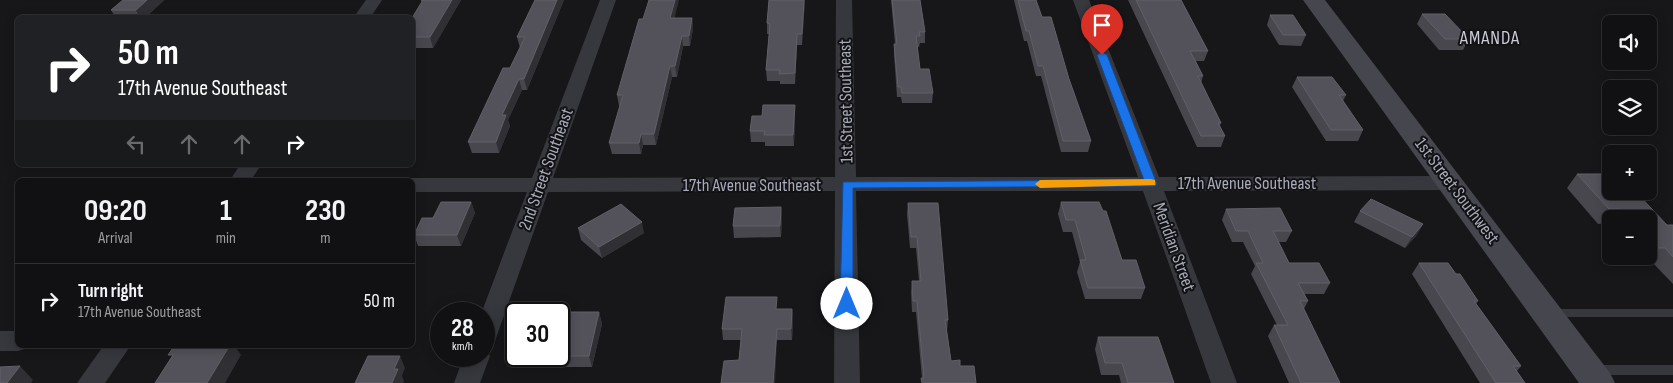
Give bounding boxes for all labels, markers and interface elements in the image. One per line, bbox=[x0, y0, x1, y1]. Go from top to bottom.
pin bbox=[1081, 4, 1123, 55]
icon: arrive bbox=[1088, 11, 1116, 39]
map controls bbox=[1602, 15, 1657, 265]
button: sound bbox=[1602, 15, 1657, 70]
district label: AMANDA bbox=[1459, 27, 1520, 50]
text: 50 m bbox=[118, 32, 179, 75]
icon: right bbox=[35, 35, 100, 100]
street label: 1st Street Southeast bbox=[834, 38, 858, 163]
text: 17th Avenue Southeast bbox=[118, 75, 287, 102]
button: layers bbox=[1602, 80, 1657, 135]
street label: 2nd Street Southeast bbox=[514, 105, 578, 233]
icon: left bbox=[122, 130, 150, 158]
icon: ahead bbox=[175, 130, 203, 158]
icon: ahead bbox=[228, 130, 256, 158]
icon: right bbox=[281, 130, 309, 158]
street label: 1st Street Southwest bbox=[1410, 134, 1504, 248]
button: + bbox=[1602, 145, 1657, 200]
street label: 17th Avenue Southeast bbox=[1178, 173, 1317, 194]
street label: 17th Avenue Southeast bbox=[683, 175, 822, 196]
text: 09:20 bbox=[84, 193, 147, 229]
text: 1 bbox=[220, 193, 232, 229]
text: 230 bbox=[305, 193, 346, 229]
street label: Meridian Street bbox=[1148, 200, 1200, 295]
button: − bbox=[1602, 210, 1657, 265]
text: Arrival bbox=[98, 229, 133, 248]
text: min bbox=[216, 229, 236, 248]
text: m bbox=[320, 229, 331, 248]
position arrow bbox=[820, 277, 872, 329]
text: Turn right bbox=[78, 280, 143, 303]
icon: right bbox=[35, 287, 63, 315]
text: 50 m bbox=[364, 290, 395, 313]
speed limit sign: 30 bbox=[505, 302, 570, 367]
text: 17th Avenue Southeast bbox=[78, 303, 201, 322]
text: 28 bbox=[451, 313, 474, 344]
text: km/h bbox=[452, 339, 473, 354]

